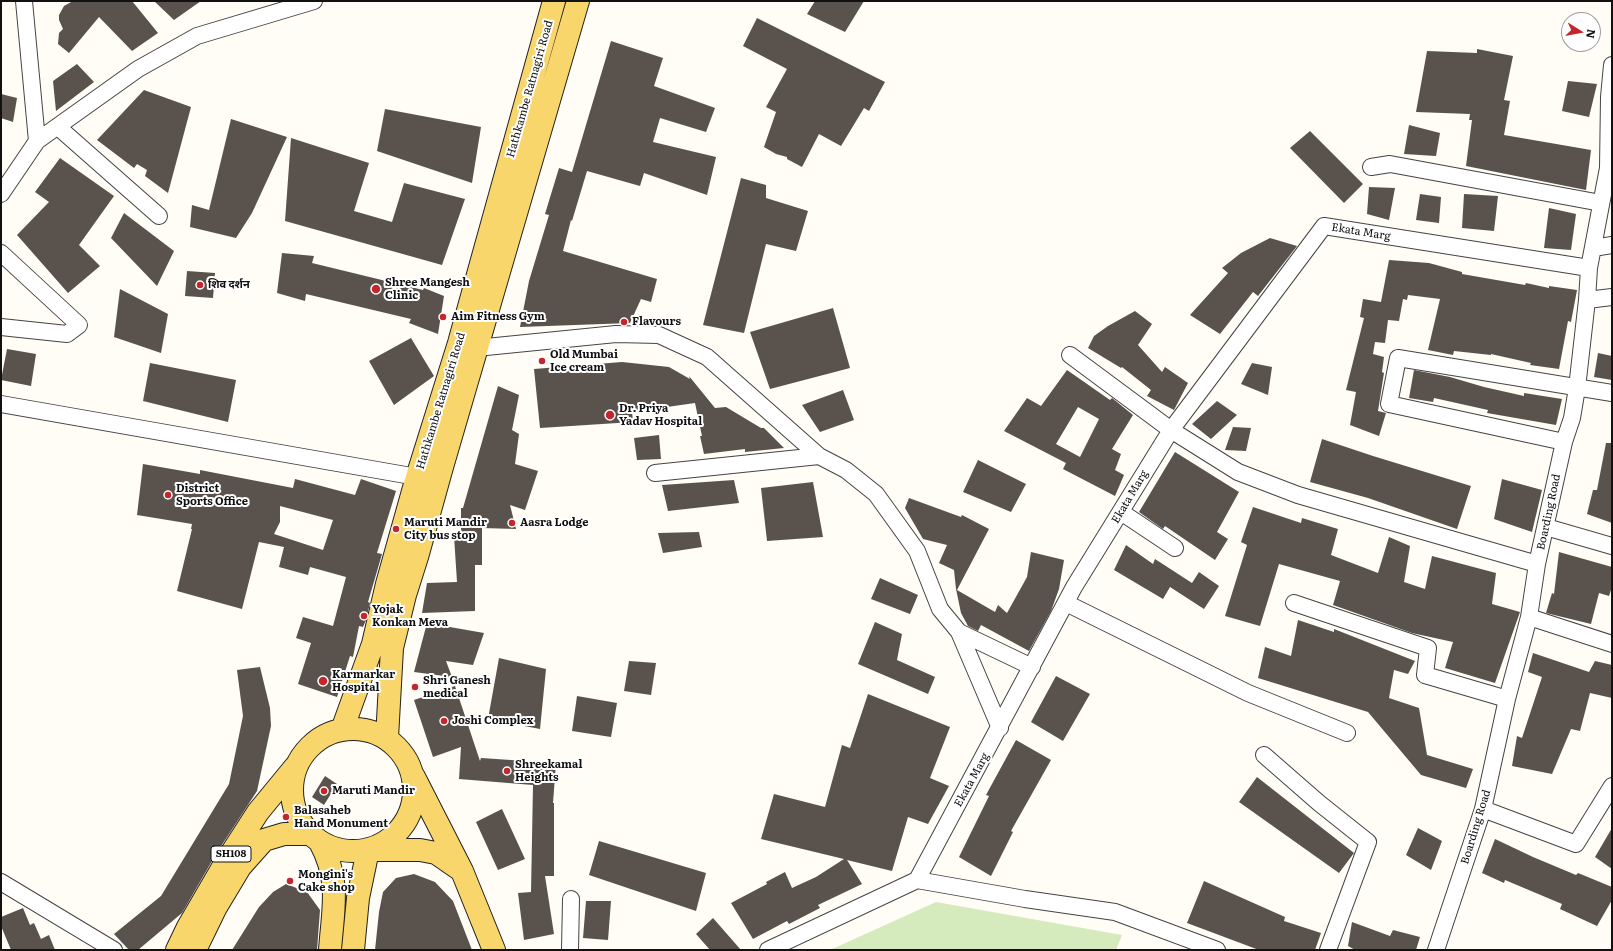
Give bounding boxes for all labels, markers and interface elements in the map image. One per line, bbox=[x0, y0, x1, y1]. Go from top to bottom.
north arrow bbox=[1561, 12, 1601, 52]
street label: Hathkambe Ratnagiri Road bbox=[504, 19, 556, 159]
text: N bbox=[1583, 28, 1601, 40]
street label: Ekata Marg bbox=[1330, 221, 1392, 243]
place label: Shree Mangesh Clinic bbox=[385, 276, 470, 302]
place label: शिव दर्शन bbox=[208, 278, 250, 292]
marker: शिव दर्शन bbox=[195, 280, 205, 290]
marker: Shree Mangesh Clinic bbox=[370, 283, 382, 295]
place label: Aim Fitness Gym bbox=[451, 310, 545, 324]
marker: Aim Fitness Gym bbox=[438, 312, 448, 322]
place label: Flavours bbox=[632, 315, 681, 329]
marker: Flavours bbox=[619, 317, 629, 327]
street label: Hathkambe Ratnagiri Road bbox=[414, 331, 468, 471]
place label: Old Mumbai Ice cream bbox=[550, 348, 618, 374]
marker: Old Mumbai Ice cream bbox=[537, 356, 547, 366]
place label: Dr. Priya Yadav Hospital bbox=[619, 402, 702, 428]
marker: Dr. Priya Yadav Hospital bbox=[604, 409, 616, 421]
street label: Ekata Marg bbox=[1109, 468, 1151, 526]
street label: Boarding Road bbox=[1535, 473, 1563, 551]
place label: District Sports Office bbox=[176, 482, 248, 508]
marker: District Sports Office bbox=[163, 490, 173, 500]
place label: Maruti Mandir City bus stop bbox=[404, 516, 487, 542]
place label: Aasra Lodge bbox=[520, 516, 588, 530]
marker: Aasra Lodge bbox=[507, 518, 517, 528]
marker: Maruti Mandir City bus stop bbox=[391, 524, 401, 534]
place label: Yojak Konkan Meva bbox=[372, 603, 448, 629]
marker: Yojak Konkan Meva bbox=[359, 611, 369, 621]
place label: Karmarkar Hospital bbox=[332, 668, 395, 694]
place label: Shri Ganesh medical bbox=[423, 674, 491, 700]
marker: Karmarkar Hospital bbox=[317, 675, 329, 687]
marker: Shri Ganesh medical bbox=[410, 682, 420, 692]
place label: Joshi Complex bbox=[452, 714, 533, 728]
marker: Joshi Complex bbox=[439, 716, 449, 726]
street label: Ekata Marg bbox=[952, 751, 992, 809]
place label: Shreekamal Heights bbox=[515, 758, 582, 784]
marker: Shreekamal Heights bbox=[502, 766, 512, 776]
place label: Maruti Mandir bbox=[332, 784, 415, 798]
marker: Maruti Mandir bbox=[319, 786, 329, 796]
street label: Boarding Road bbox=[1458, 788, 1494, 866]
place label: Balasaheb Hand Monument bbox=[294, 804, 388, 830]
marker: Balasaheb Hand Monument bbox=[281, 812, 291, 822]
road number: SH108 bbox=[211, 846, 251, 862]
place label: Mongini's Cake shop bbox=[298, 868, 355, 894]
marker: Mongini's Cake shop bbox=[285, 876, 295, 886]

